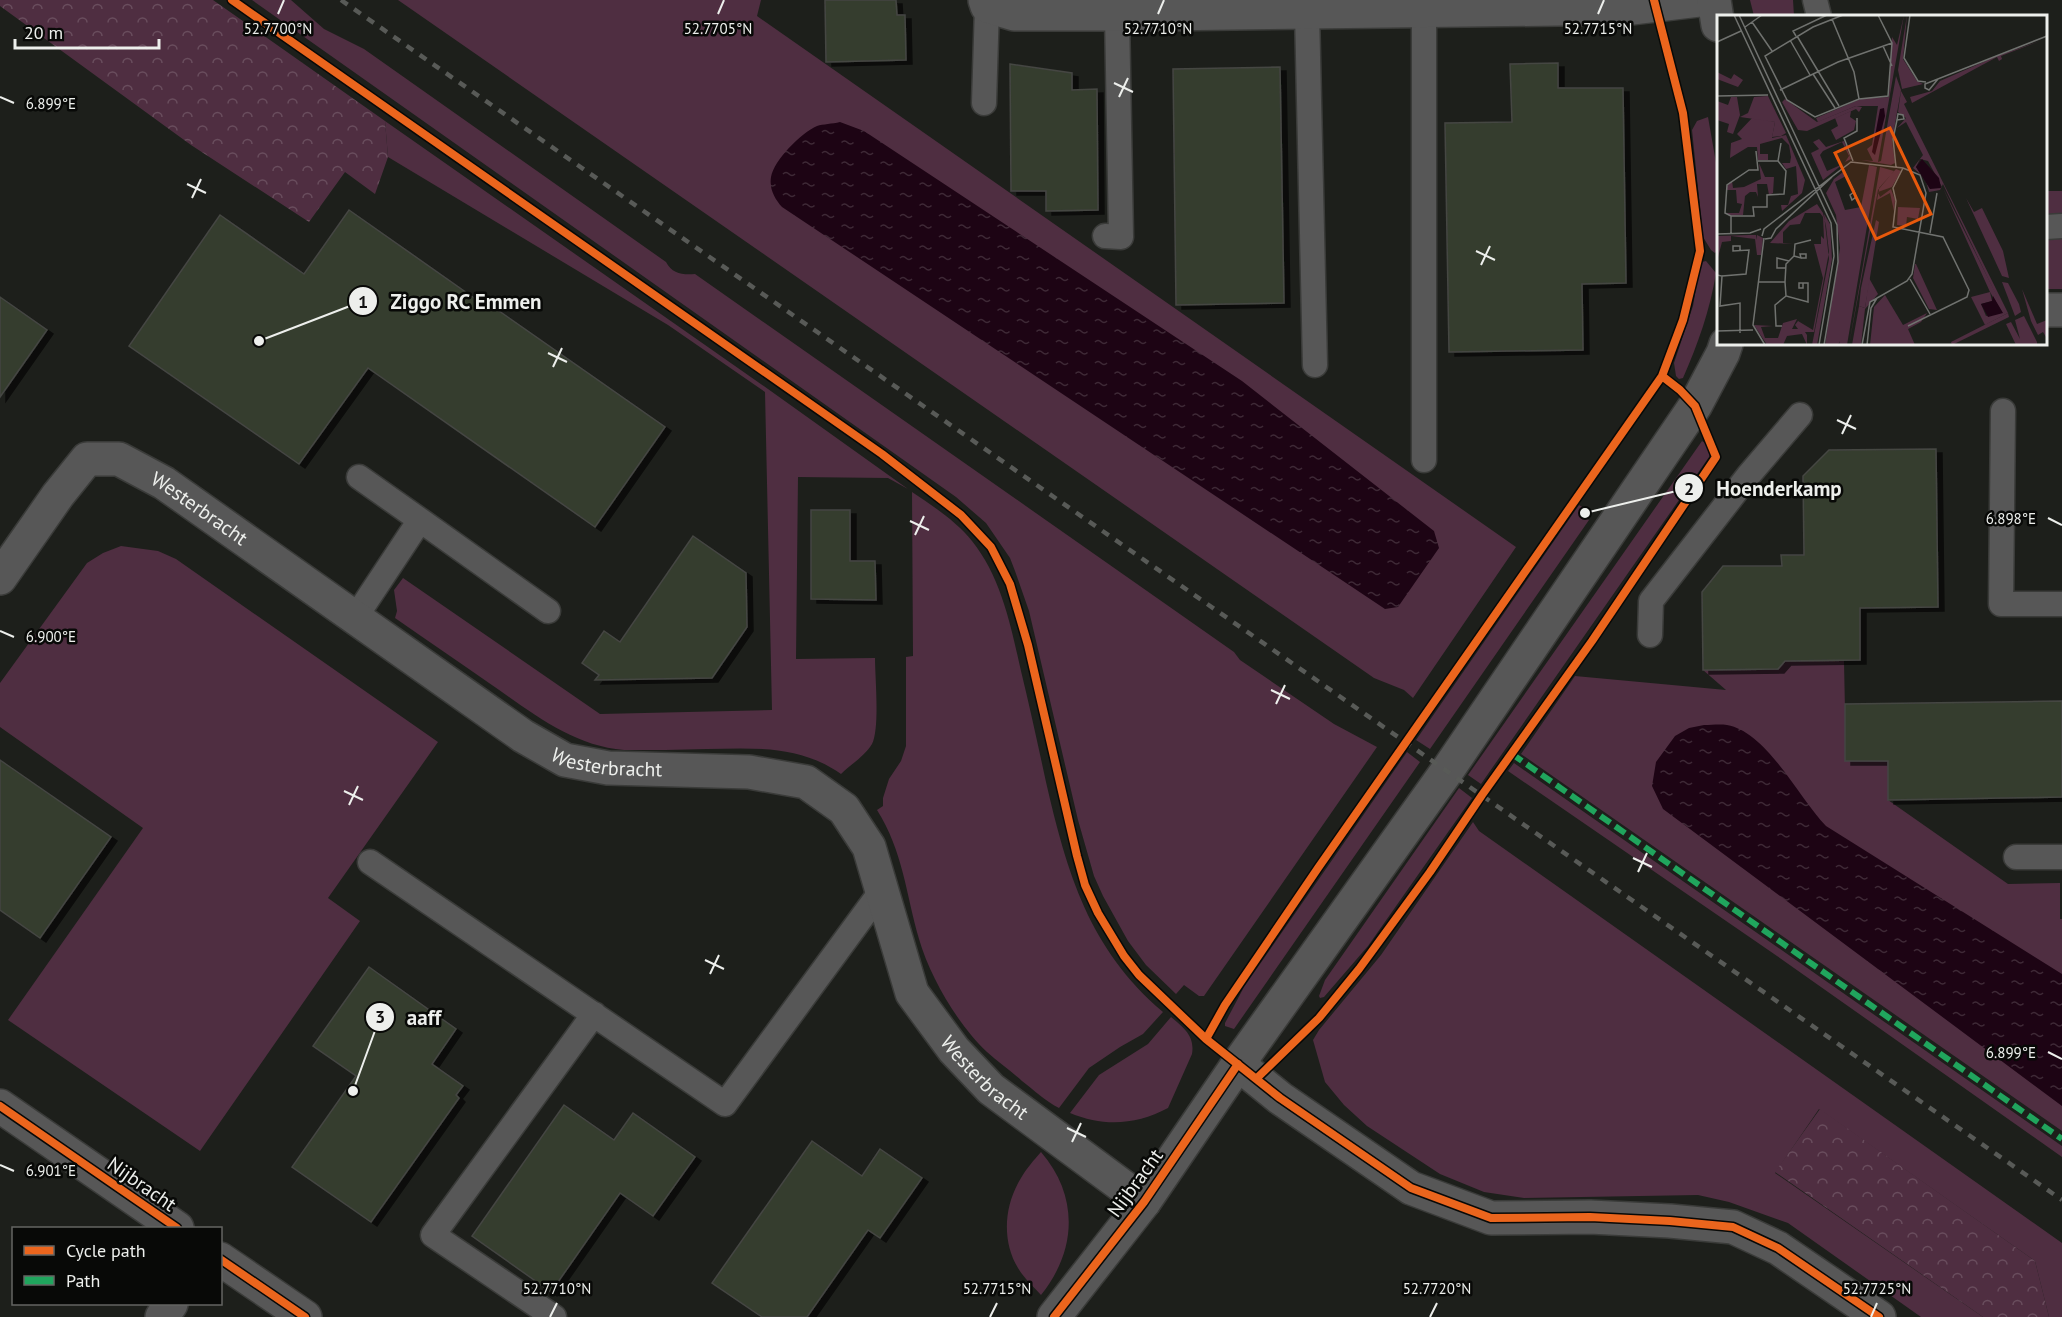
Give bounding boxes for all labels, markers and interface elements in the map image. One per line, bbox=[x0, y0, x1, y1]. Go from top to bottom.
scale bar bbox=[15, 12, 159, 50]
inset map bbox=[1717, 15, 2047, 345]
text: 52.7700°N bbox=[244, 19, 312, 38]
text: 52.7705°N bbox=[684, 19, 752, 38]
text: 52.7710°N bbox=[1124, 19, 1192, 38]
text: 52.7715°N bbox=[1564, 19, 1632, 38]
text: 20 m bbox=[24, 21, 63, 44]
text: 6.899°E bbox=[26, 94, 76, 113]
callout: Ziggo RC Emmen bbox=[348, 282, 554, 321]
text: Ziggo RC Emmen bbox=[390, 288, 542, 315]
text: 1 bbox=[358, 290, 368, 313]
street label: Westerbracht bbox=[147, 466, 253, 551]
callout: Hoenderkamp bbox=[1674, 469, 1854, 508]
text: Hoenderkamp bbox=[1716, 475, 1842, 502]
text: 2 bbox=[1684, 477, 1694, 500]
text: 6.898°E bbox=[1986, 509, 2036, 528]
text: 6.900°E bbox=[26, 627, 76, 646]
street label: Westerbracht bbox=[546, 742, 663, 783]
callout: aaff bbox=[365, 998, 453, 1037]
text: aaff bbox=[407, 1004, 442, 1031]
text: 3 bbox=[375, 1005, 385, 1028]
street label: Westerbracht bbox=[935, 1030, 1034, 1125]
text: 6.899°E bbox=[1986, 1043, 2036, 1062]
street label: Nijbracht bbox=[1101, 1143, 1169, 1222]
street label: Nijbracht bbox=[102, 1151, 182, 1217]
text: 6.901°E bbox=[26, 1161, 76, 1180]
legend bbox=[12, 1227, 222, 1305]
text: Cycle path bbox=[66, 1239, 146, 1262]
text: Path bbox=[66, 1269, 100, 1292]
text: 52.7710°N bbox=[523, 1279, 591, 1298]
text: 52.7715°N bbox=[963, 1279, 1031, 1298]
text: 52.7720°N bbox=[1403, 1279, 1471, 1298]
text: 52.7725°N bbox=[1843, 1279, 1911, 1298]

